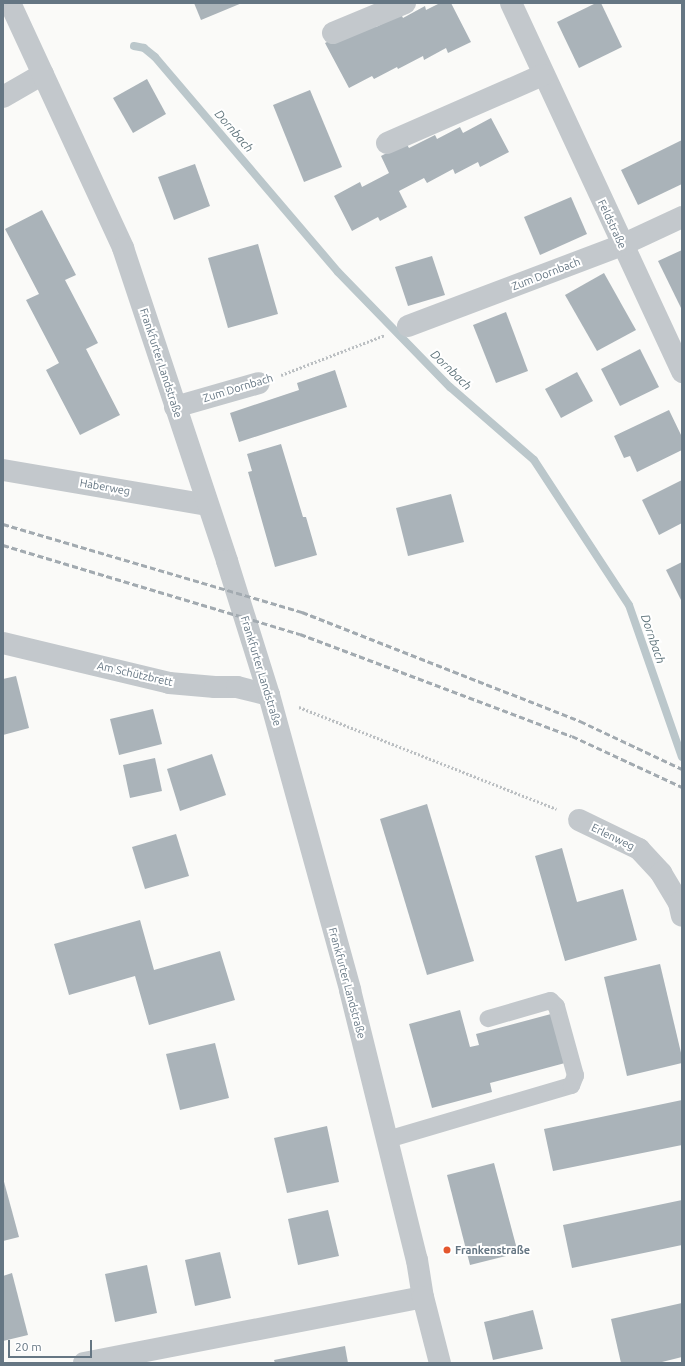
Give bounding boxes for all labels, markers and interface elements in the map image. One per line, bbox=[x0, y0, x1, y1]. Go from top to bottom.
water label: Dornbach bbox=[212, 107, 256, 155]
street label: Feldstraße bbox=[595, 197, 629, 251]
street label: Zum Dornbach bbox=[510, 255, 582, 293]
street label: Frankfurter Landstraße bbox=[137, 306, 185, 420]
water label: Dornbach bbox=[427, 347, 475, 393]
street label: Zum Dornbach bbox=[201, 371, 275, 405]
street label: Haberweg bbox=[79, 476, 131, 498]
water label: Dornbach bbox=[638, 612, 668, 666]
street label: Frankfurter Landstraße bbox=[238, 614, 284, 728]
street label: Am Schützbrett bbox=[96, 659, 174, 689]
street label: Erlenweg bbox=[589, 821, 637, 853]
street label: Frankfurter Landstraße bbox=[326, 926, 368, 1040]
place label: Frankenstraße bbox=[455, 1243, 530, 1257]
marker: Frankenstraße bbox=[442, 1245, 452, 1255]
scale bar bbox=[10, 1332, 94, 1358]
text: 20 m bbox=[15, 1340, 42, 1353]

